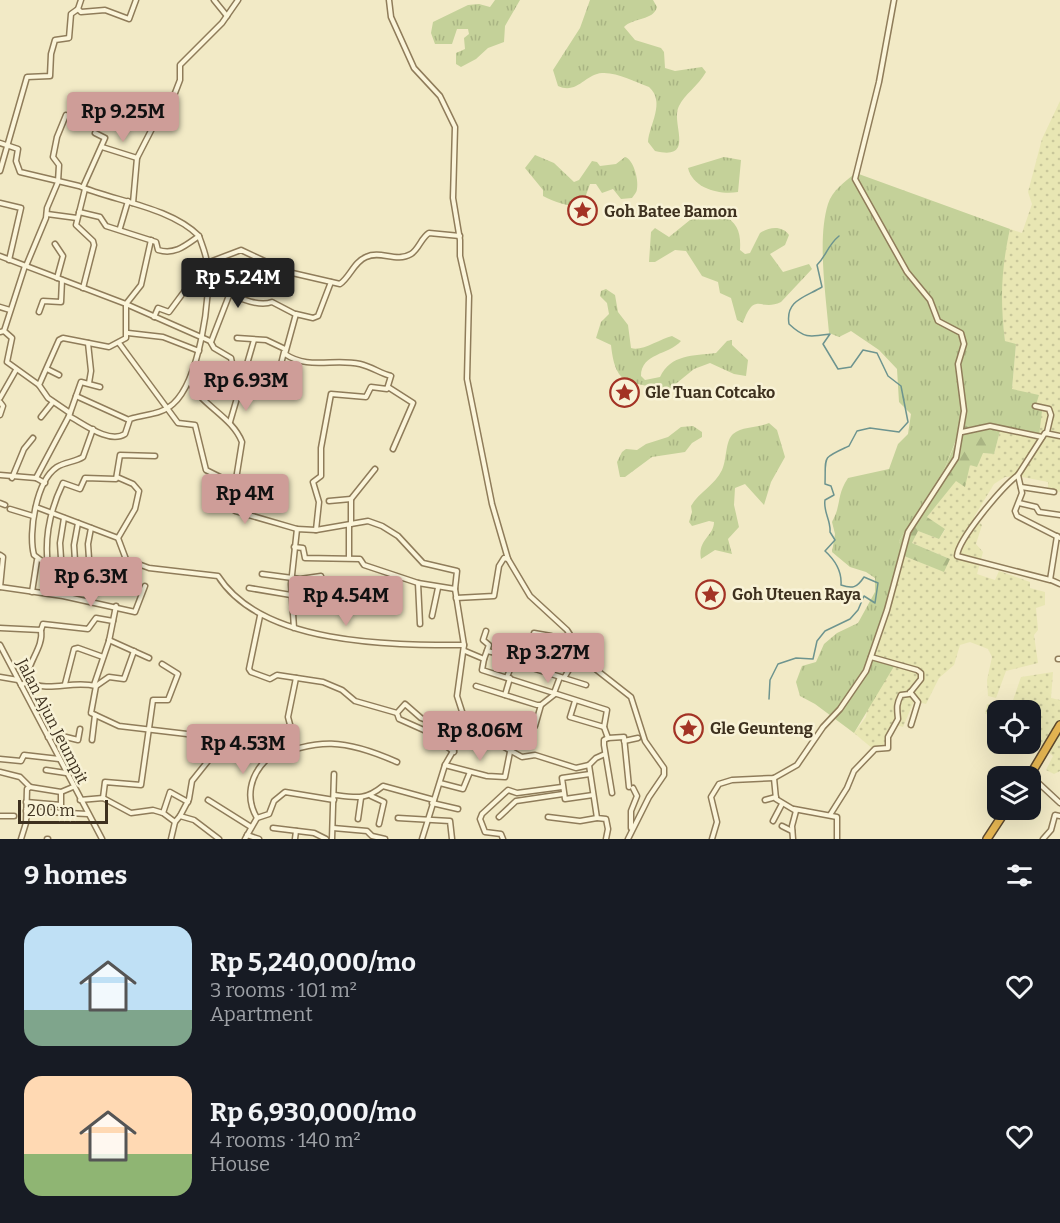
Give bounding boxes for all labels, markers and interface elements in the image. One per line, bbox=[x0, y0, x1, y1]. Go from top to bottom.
pin: Rp 9.25M bbox=[61, 92, 185, 143]
text: Rp 9.25M bbox=[81, 99, 165, 123]
place icon: Goh Batee Bamon bbox=[567, 195, 599, 227]
place label: Goh Batee Bamon bbox=[604, 202, 738, 221]
pin: Rp 5.24M bbox=[176, 258, 300, 309]
text: Rp 5.24M bbox=[195, 265, 281, 289]
pin: Rp 6.93M bbox=[184, 361, 308, 412]
text: Rp 6.93M bbox=[203, 368, 289, 392]
place icon: Gle Tuan Cotcako bbox=[608, 376, 640, 408]
place label: Gle Tuan Cotcako bbox=[645, 383, 775, 402]
pin: Rp 4M bbox=[203, 474, 287, 525]
text: Rp 4M bbox=[216, 481, 274, 505]
pin: Rp 6.3M bbox=[36, 557, 146, 608]
text: Rp 6.3M bbox=[54, 564, 128, 588]
pin: Rp 4.54M bbox=[284, 576, 408, 627]
place icon: Goh Uteuen Raya bbox=[695, 578, 727, 610]
text: Rp 4.54M bbox=[303, 583, 389, 607]
place label: Goh Uteuen Raya bbox=[732, 585, 861, 604]
pin: Rp 3.27M bbox=[486, 633, 610, 684]
text: Rp 3.27M bbox=[506, 640, 590, 664]
street label: Jalan Ajun Jeumpit bbox=[12, 655, 92, 787]
map controls bbox=[987, 700, 1041, 820]
button: locate bbox=[987, 700, 1041, 754]
pin: Rp 8.06M bbox=[418, 711, 542, 762]
place icon: Gle Geunteng bbox=[673, 712, 705, 744]
text: Rp 8.06M bbox=[437, 718, 523, 742]
place label: Gle Geunteng bbox=[710, 719, 813, 738]
pin: Rp 4.53M bbox=[181, 724, 305, 775]
text: Rp 4.53M bbox=[201, 731, 285, 755]
button: layers bbox=[987, 766, 1041, 820]
scale bar bbox=[18, 797, 108, 824]
text: 200 m bbox=[27, 801, 75, 820]
icon: filters bbox=[1003, 859, 1036, 892]
text: 9 homes bbox=[24, 860, 127, 891]
text: Rp 5,240,000/mo bbox=[210, 947, 416, 978]
icon: home bbox=[72, 950, 144, 1022]
icon: heart bbox=[1003, 970, 1036, 1003]
text: 3 rooms · 101 m² bbox=[210, 978, 357, 1002]
text: Apartment bbox=[210, 1002, 313, 1026]
text: Rp 6,930,000/mo bbox=[210, 1097, 416, 1128]
icon: home bbox=[72, 1100, 144, 1172]
icon: heart bbox=[1003, 1120, 1036, 1153]
text: 4 rooms · 140 m² bbox=[210, 1128, 361, 1152]
text: House bbox=[210, 1152, 270, 1176]

